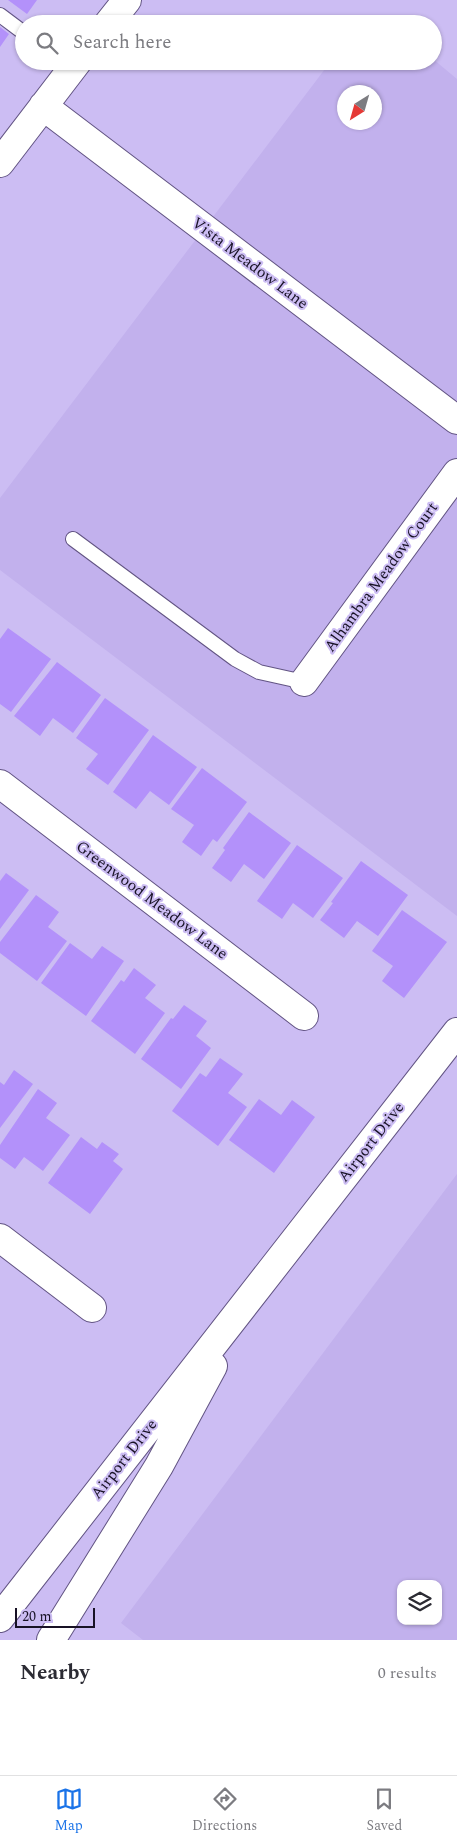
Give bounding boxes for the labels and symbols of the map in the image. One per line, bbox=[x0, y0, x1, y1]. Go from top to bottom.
north arrow bbox=[337, 85, 382, 130]
street label: Vista Meadow Lane bbox=[187, 211, 313, 315]
street label: Alhambra Meadow Court bbox=[318, 497, 444, 657]
street label: Greenwood Meadow Lane bbox=[71, 835, 233, 965]
street label: Airport Drive bbox=[332, 1097, 410, 1187]
street label: Airport Drive bbox=[85, 1414, 163, 1504]
scale bar bbox=[15, 1605, 95, 1628]

